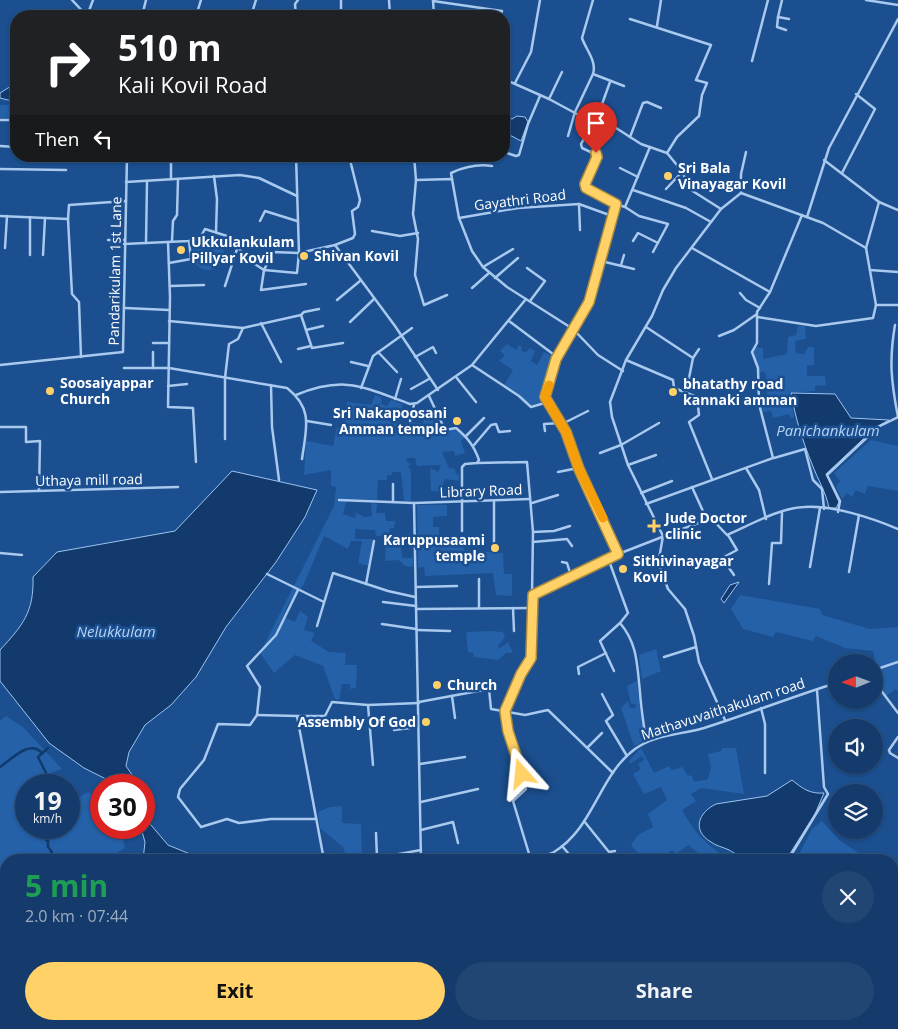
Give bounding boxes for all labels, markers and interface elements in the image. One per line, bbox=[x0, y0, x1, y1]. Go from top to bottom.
text: 510 m bbox=[118, 24, 222, 71]
icon: right bbox=[35, 30, 100, 95]
text: Kali Kovil Road bbox=[118, 69, 268, 99]
pin bbox=[575, 102, 617, 153]
icon: arrive bbox=[582, 109, 610, 137]
icon: left bbox=[89, 125, 117, 153]
text: Then bbox=[35, 126, 79, 152]
place label: Sri Bala Vinayagar Kovil bbox=[678, 158, 786, 193]
marker: Sri Bala Vinayagar Kovil bbox=[662, 170, 674, 182]
street label: Gayathri Road bbox=[473, 184, 567, 215]
street label: Pandarikulam 1st Lane bbox=[104, 196, 125, 346]
place label: Ukkulankulam Pillyar Kovil bbox=[191, 232, 294, 267]
marker: Ukkulankulam Pillyar Kovil bbox=[175, 244, 187, 256]
place label: Shivan Kovil bbox=[314, 246, 399, 265]
marker: Shivan Kovil bbox=[298, 250, 310, 262]
place label: Soosaiyappar Church bbox=[60, 373, 154, 408]
place label: bhatathy road kannaki amman bbox=[683, 374, 797, 409]
marker: Soosaiyappar Church bbox=[44, 385, 56, 397]
marker: bhatathy road kannaki amman bbox=[667, 386, 679, 398]
place label: Sri Nakapoosani Amman temple bbox=[333, 403, 447, 438]
marker: Sri Nakapoosani Amman temple bbox=[451, 415, 463, 427]
water label: Panichankulam bbox=[776, 420, 880, 440]
street label: Uthaya mill road bbox=[35, 469, 143, 490]
street label: Library Road bbox=[439, 480, 523, 501]
place label: Jude Doctor clinic bbox=[663, 508, 748, 543]
marker: Jude Doctor clinic bbox=[647, 519, 661, 533]
place label: Karuppusaami temple bbox=[383, 530, 485, 565]
marker: Karuppusaami temple bbox=[489, 542, 501, 554]
place label: Sithivinayagar Kovil bbox=[633, 551, 734, 586]
marker: Sithivinayagar Kovil bbox=[617, 563, 629, 575]
water label: Nelukkulam bbox=[76, 621, 156, 641]
north arrow bbox=[828, 654, 882, 709]
map controls bbox=[828, 654, 883, 839]
street label: Mathavuvaithakulam road bbox=[638, 673, 807, 744]
place label: Church bbox=[447, 675, 497, 694]
marker: Church bbox=[431, 679, 443, 691]
place label: Assembly Of God bbox=[298, 712, 416, 731]
marker: Assembly Of God bbox=[420, 716, 432, 728]
button: sound bbox=[828, 719, 883, 774]
position arrow bbox=[495, 747, 547, 799]
speed limit sign: 30 bbox=[90, 774, 155, 839]
text: 19 bbox=[33, 783, 62, 817]
button: layers bbox=[828, 784, 883, 839]
text: km/h bbox=[33, 810, 62, 827]
text: 5 min bbox=[25, 865, 108, 906]
button: close bbox=[822, 871, 874, 923]
text: 2.0 km · 07:44 bbox=[25, 905, 128, 927]
button: Exit bbox=[25, 962, 445, 1020]
button: Share bbox=[455, 962, 874, 1020]

